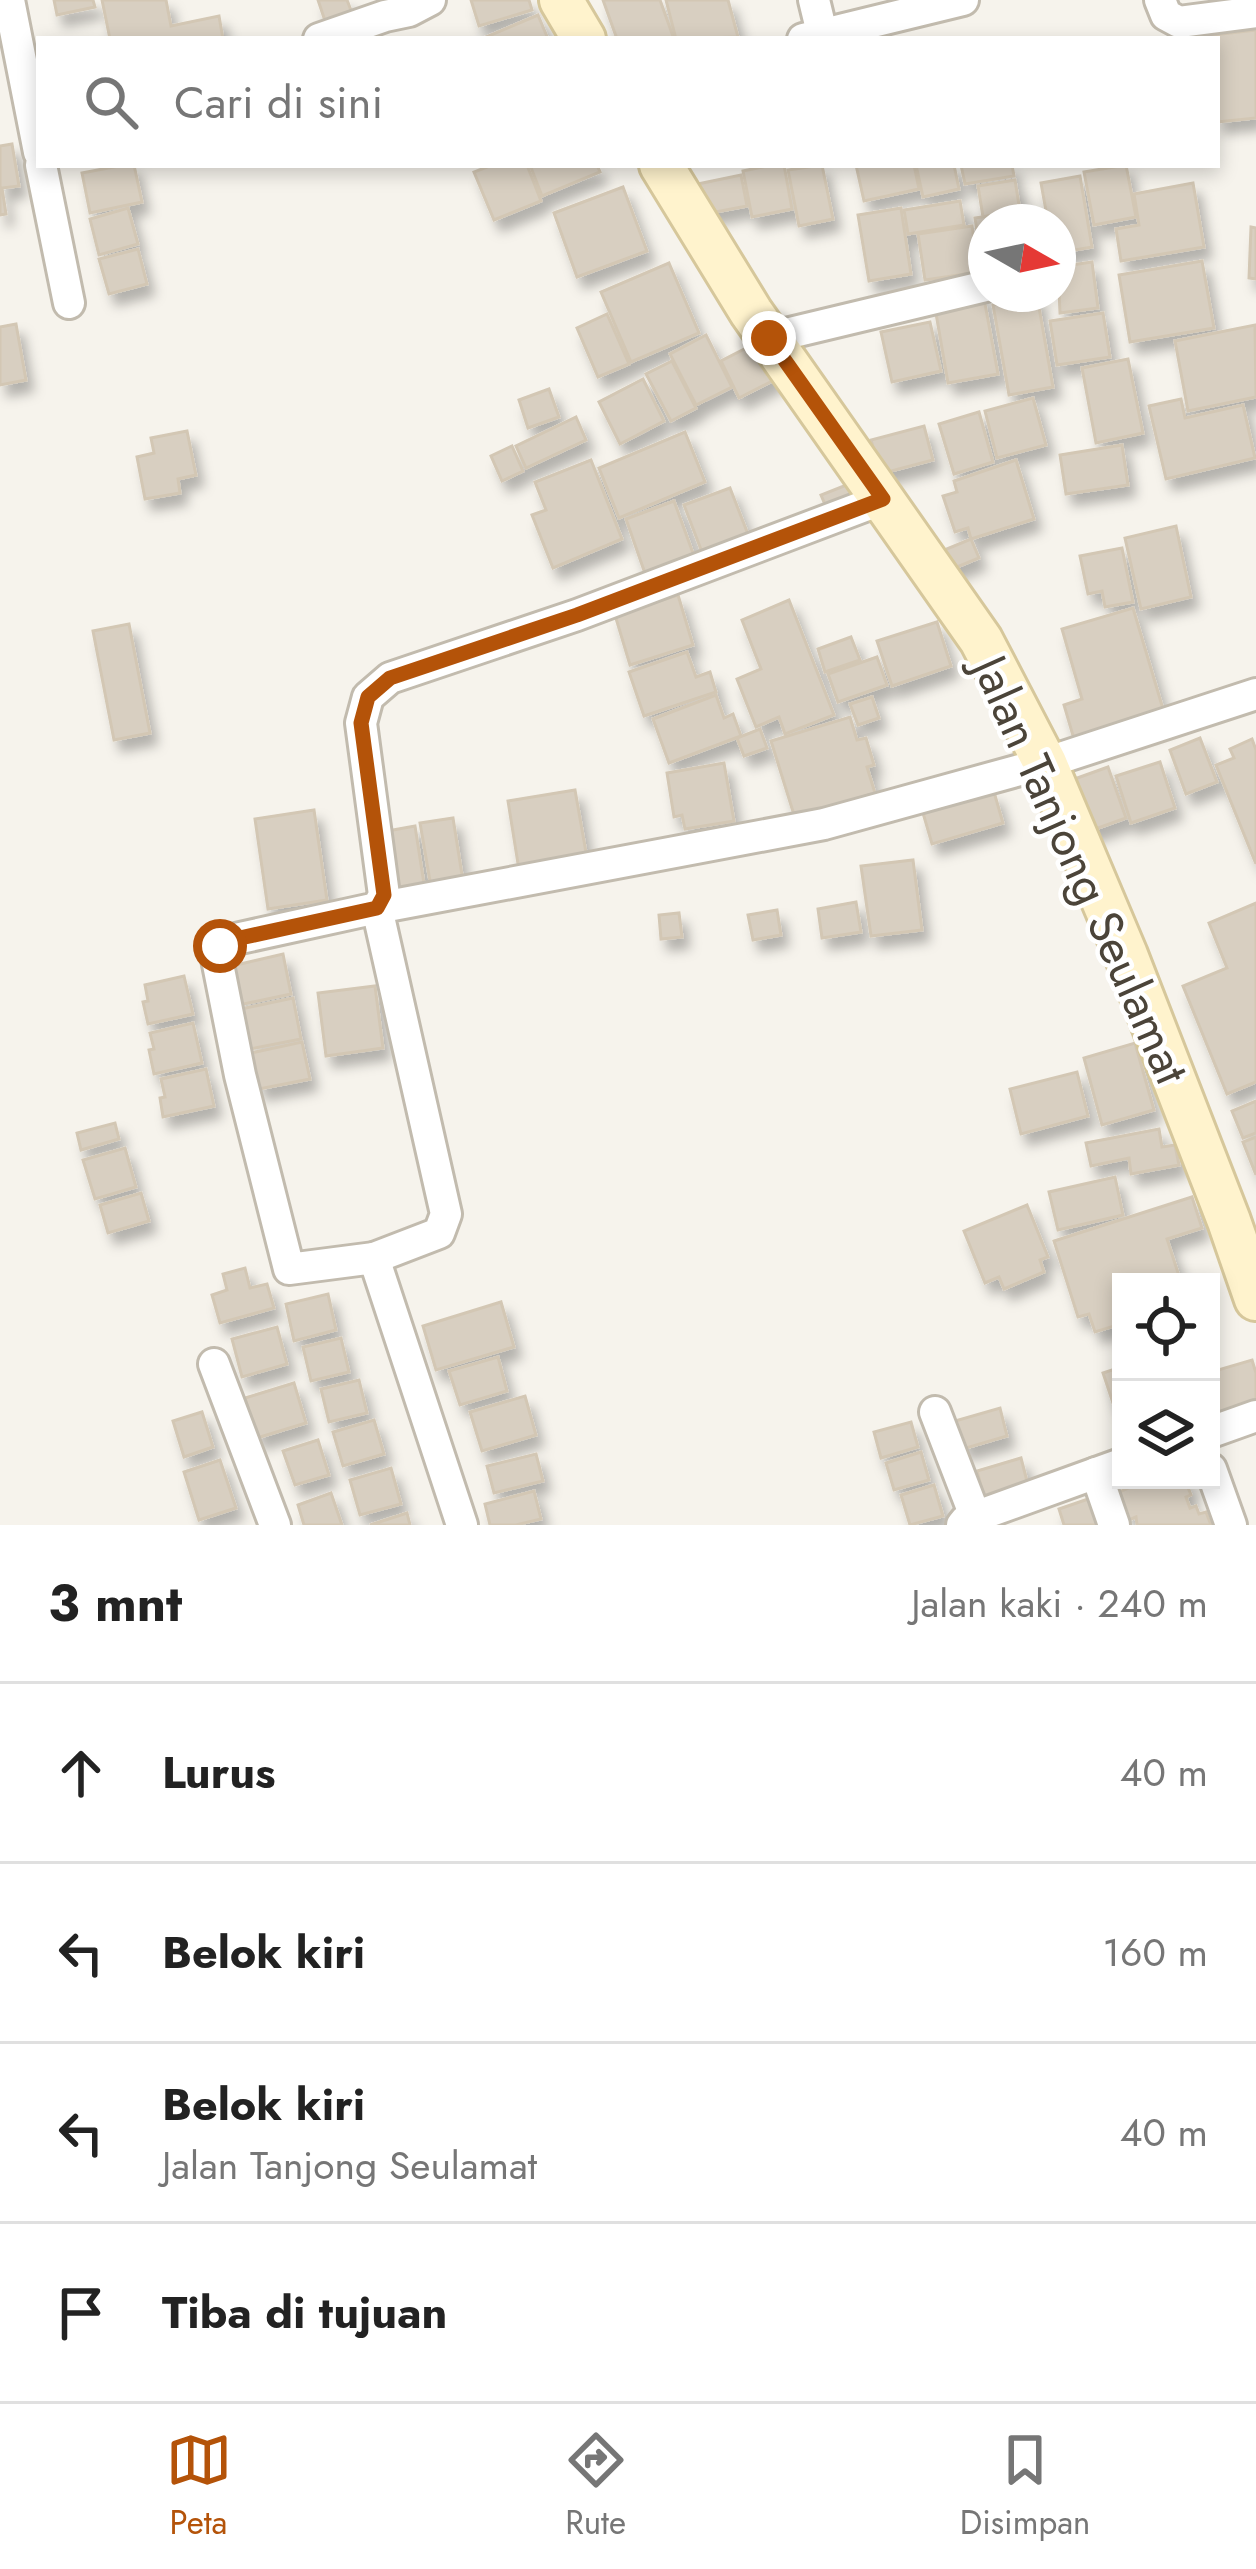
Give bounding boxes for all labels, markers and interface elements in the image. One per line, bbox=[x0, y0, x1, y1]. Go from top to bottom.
search box bbox=[36, 36, 1220, 168]
icon: search bbox=[78, 69, 144, 135]
text: Cari di sini bbox=[174, 70, 383, 135]
north arrow bbox=[968, 204, 1076, 312]
route end bbox=[742, 311, 796, 365]
street label: Jalan Tanjong Seulamat bbox=[953, 640, 1207, 1095]
route start bbox=[193, 919, 247, 973]
map controls bbox=[1112, 1273, 1220, 1489]
button: locate bbox=[1112, 1273, 1220, 1381]
button: layers bbox=[1112, 1381, 1220, 1489]
text: 3 mnt bbox=[48, 1566, 182, 1640]
text: Jalan kaki · 240 m bbox=[911, 1575, 1208, 1632]
icon: ahead bbox=[48, 1740, 114, 1806]
text: Lurus bbox=[162, 1740, 276, 1805]
text: 40 m bbox=[1120, 1744, 1208, 1801]
icon: left bbox=[48, 1920, 114, 1986]
text: Belok kiri bbox=[162, 1920, 365, 1985]
text: 160 m bbox=[1102, 1924, 1208, 1981]
text: Belok kiri bbox=[162, 2072, 365, 2137]
icon: left bbox=[48, 2100, 114, 2166]
text: 40 m bbox=[1120, 2104, 1208, 2161]
text: Jalan Tanjong Seulamat bbox=[162, 2137, 537, 2194]
icon: arrive bbox=[48, 2280, 114, 2346]
text: Tiba di tujuan bbox=[162, 2280, 447, 2345]
tab: Peta bbox=[166, 2427, 232, 2546]
tab: Rute bbox=[563, 2427, 629, 2546]
tab: Disimpan bbox=[960, 2427, 1090, 2546]

